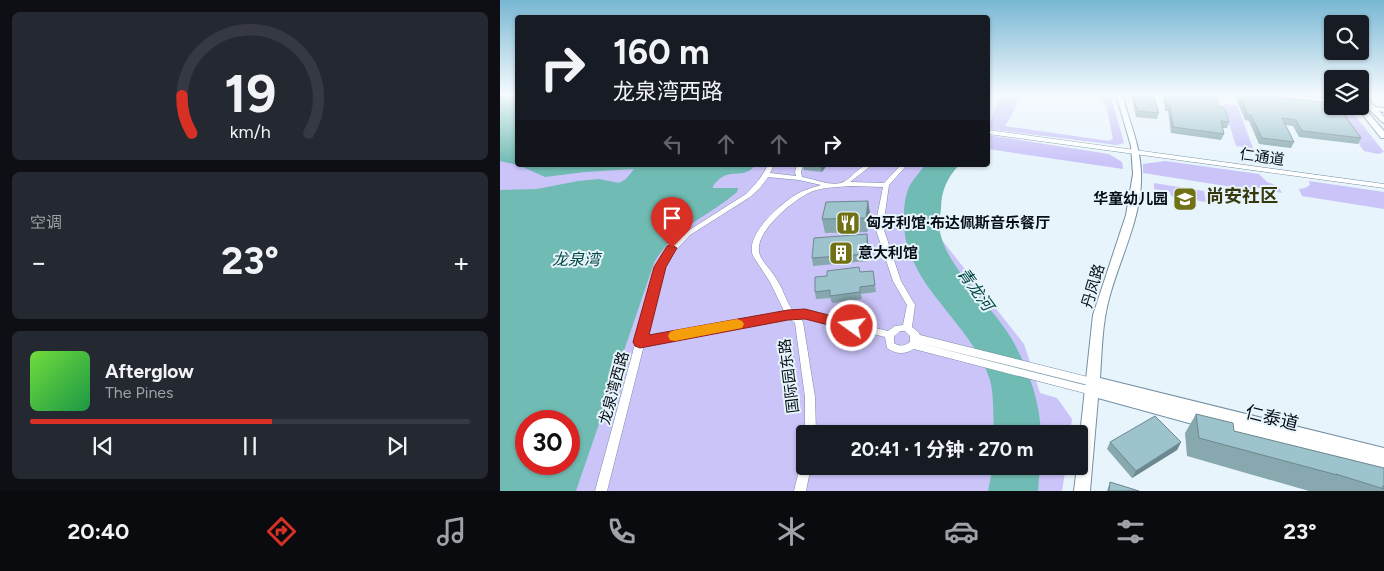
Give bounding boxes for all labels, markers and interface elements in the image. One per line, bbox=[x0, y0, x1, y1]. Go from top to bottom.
map controls bbox=[1324, 15, 1369, 115]
button: search bbox=[1324, 15, 1369, 60]
text: 160 m bbox=[613, 31, 710, 73]
icon: right bbox=[530, 35, 595, 100]
text: 19 bbox=[224, 63, 276, 125]
button: layers bbox=[1324, 70, 1369, 115]
text: 龙泉湾西路 bbox=[613, 78, 723, 105]
text: km/h bbox=[230, 121, 270, 142]
icon: left bbox=[659, 130, 687, 158]
icon: ahead bbox=[712, 130, 740, 158]
icon: ahead bbox=[765, 130, 793, 158]
icon: right bbox=[818, 130, 846, 158]
street label: 仁通道 bbox=[1238, 145, 1286, 169]
district label: 尚安社区 bbox=[1206, 185, 1278, 207]
school or university icon: 华童幼儿园 bbox=[1172, 186, 1198, 212]
place label: 华童幼儿园 bbox=[1093, 190, 1168, 208]
pin bbox=[651, 197, 693, 248]
icon: arrive bbox=[658, 204, 686, 232]
restaurant icon: 匈牙利馆·布达佩斯音乐餐厅 bbox=[835, 210, 861, 236]
text: 空调 bbox=[30, 213, 62, 232]
place label: 匈牙利馆·布达佩斯音乐餐厅 bbox=[866, 214, 1050, 232]
text: 23° bbox=[221, 238, 279, 284]
building icon: 意大利馆 bbox=[828, 240, 854, 266]
place label: 意大利馆 bbox=[858, 244, 918, 262]
text: − bbox=[30, 245, 47, 279]
text: + bbox=[453, 245, 470, 279]
water label: 龙泉湾 bbox=[552, 250, 603, 269]
street label: 丹凤路 bbox=[1078, 262, 1108, 310]
water label: 青龙河 bbox=[954, 264, 999, 317]
position arrow bbox=[825, 299, 877, 351]
street label: 国际园东路 bbox=[775, 338, 803, 414]
street label: 龙泉湾西路 bbox=[596, 349, 632, 427]
text: Afterglow bbox=[105, 360, 194, 383]
text: The Pines bbox=[105, 383, 174, 402]
street label: 仁泰道 bbox=[1243, 401, 1301, 435]
speed limit sign: 30 bbox=[515, 410, 580, 475]
icon: previous bbox=[89, 432, 117, 460]
icon: pause bbox=[236, 432, 264, 460]
icon: next bbox=[383, 432, 411, 460]
text: 20:41 · 1 分钟 · 270 m bbox=[851, 438, 1033, 461]
icon: directions bbox=[264, 514, 299, 549]
icon: music bbox=[434, 514, 469, 549]
icon: phone bbox=[604, 514, 639, 549]
icon: climate bbox=[774, 514, 809, 549]
icon: car bbox=[944, 514, 979, 549]
icon: filters bbox=[1113, 514, 1148, 549]
text: 20:40 bbox=[67, 518, 129, 545]
text: 23° bbox=[1283, 518, 1317, 545]

